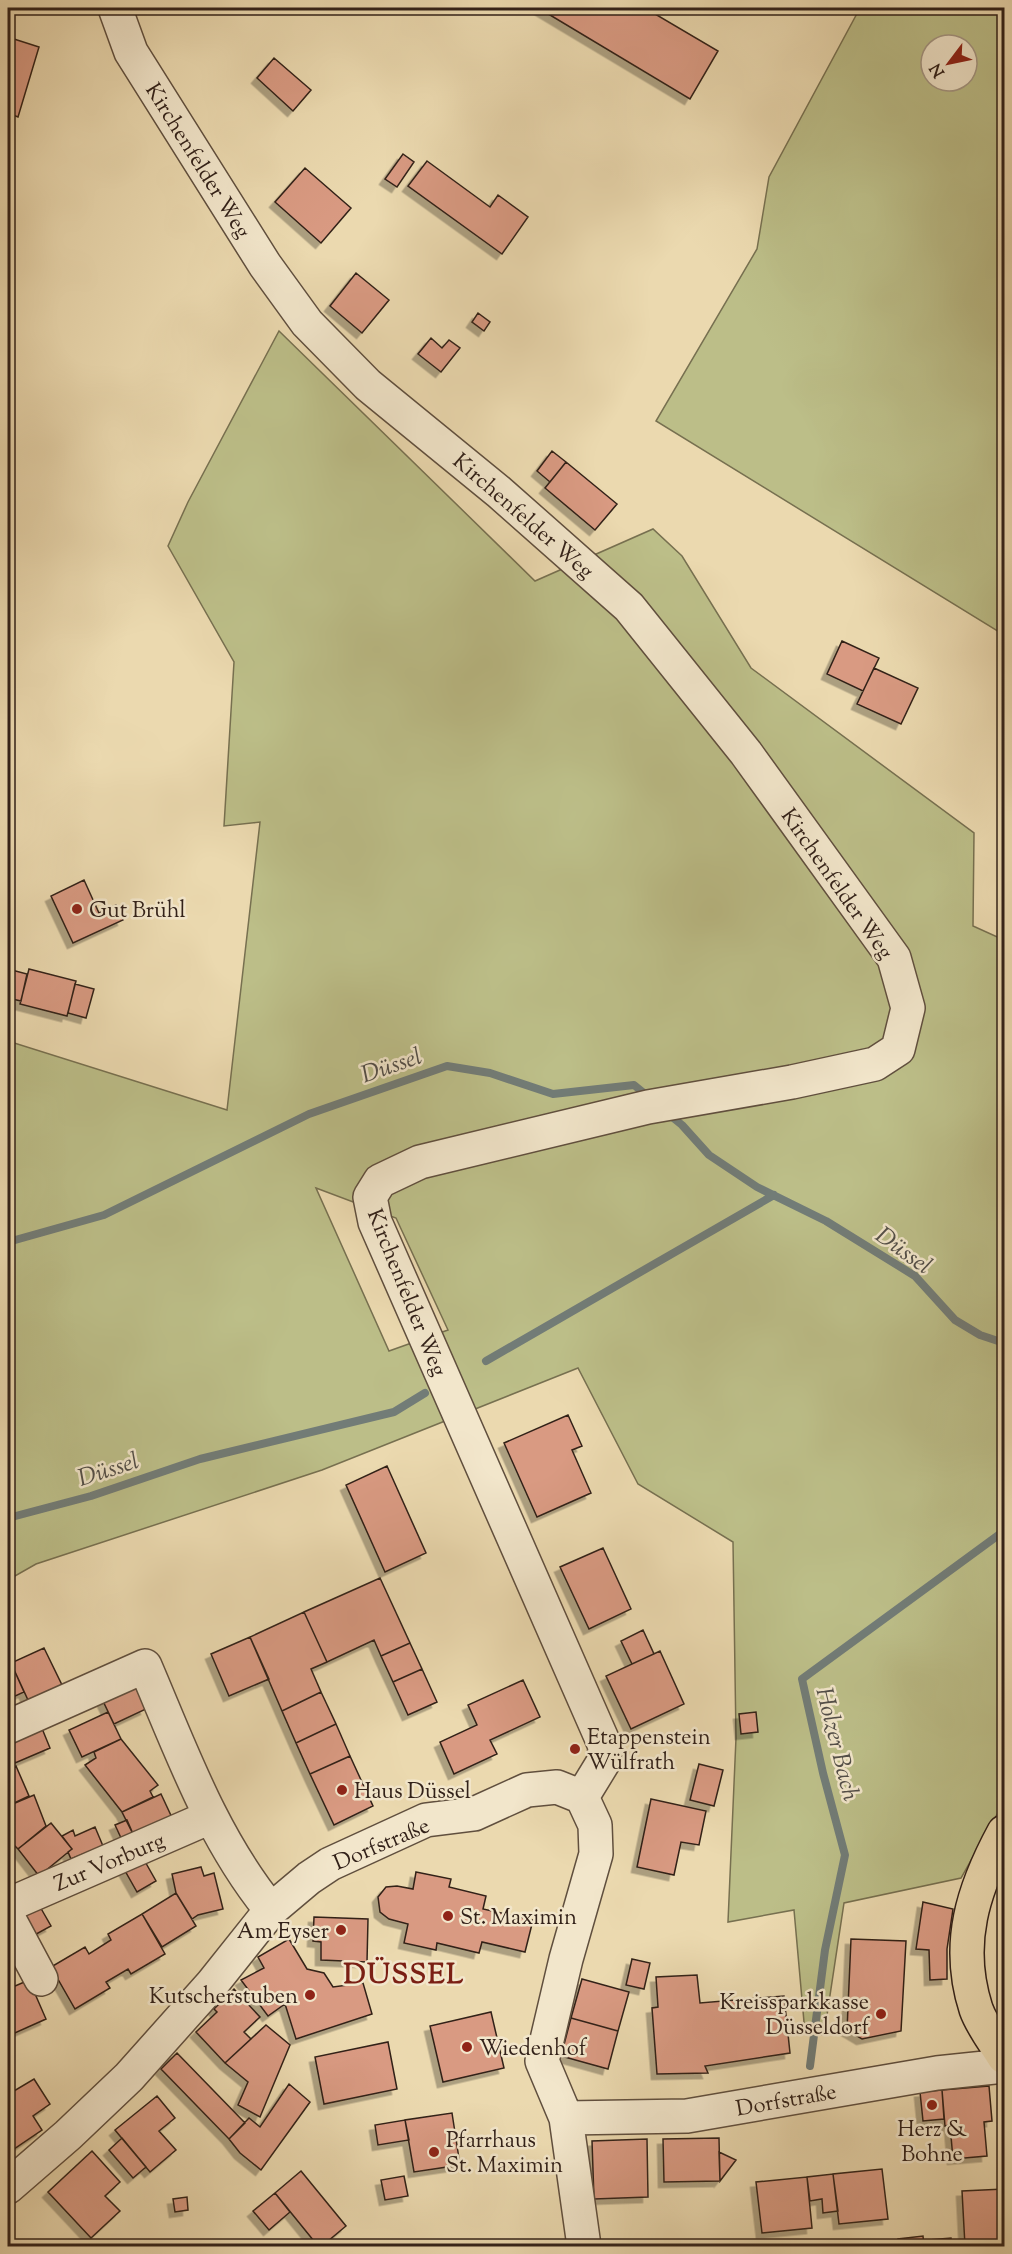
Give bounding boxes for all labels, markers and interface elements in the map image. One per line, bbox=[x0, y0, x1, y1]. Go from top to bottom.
north arrow bbox=[919, 33, 979, 93]
text: N bbox=[925, 58, 952, 81]
street label: Kirchenfelder Weg bbox=[136, 78, 257, 246]
street label: Kirchenfelder Weg bbox=[444, 447, 600, 588]
street label: Kirchenfelder Weg bbox=[771, 803, 900, 967]
place label: Gut Brühl bbox=[89, 896, 186, 928]
marker: Gut Brühl bbox=[70, 902, 84, 916]
water label: Düssel bbox=[357, 1041, 427, 1093]
street label: Kirchenfelder Weg bbox=[357, 1205, 453, 1382]
water label: Düssel bbox=[868, 1220, 938, 1284]
water label: Düssel bbox=[74, 1445, 144, 1497]
water label: Holzer Bach bbox=[806, 1684, 867, 1805]
place label: Etappenstein Wülfrath bbox=[587, 1723, 711, 1780]
marker: Etappenstein Wülfrath bbox=[568, 1742, 582, 1756]
place label: Haus Düssel bbox=[354, 1777, 471, 1809]
marker: Haus Düssel bbox=[335, 1783, 349, 1797]
street label: Dorfstraße bbox=[329, 1811, 435, 1880]
street label: Zur Vorburg bbox=[50, 1826, 171, 1901]
place label: St. Maximin bbox=[460, 1903, 577, 1935]
marker: St. Maximin bbox=[441, 1909, 455, 1923]
place label: Am Eyser bbox=[237, 1917, 329, 1949]
marker: Am Eyser bbox=[334, 1923, 348, 1937]
district label: DÜSSEL bbox=[343, 1956, 465, 1996]
place label: Kutscherstuben bbox=[149, 1982, 298, 2014]
marker: Kutscherstuben bbox=[303, 1988, 317, 2002]
place label: Kreissparkkasse Düsseldorf bbox=[720, 1988, 870, 2045]
marker: Kreissparkkasse Düsseldorf bbox=[874, 2007, 888, 2021]
place label: Wiedenhof bbox=[479, 2034, 588, 2066]
marker: Wiedenhof bbox=[460, 2040, 474, 2054]
street label: Dorfstraße bbox=[734, 2077, 839, 2127]
marker: Herz & Bohne bbox=[925, 2098, 939, 2112]
place label: Herz & Bohne bbox=[897, 2115, 967, 2172]
place label: Pfarrhaus St. Maximin bbox=[446, 2126, 563, 2183]
marker: Pfarrhaus St. Maximin bbox=[427, 2145, 441, 2159]

